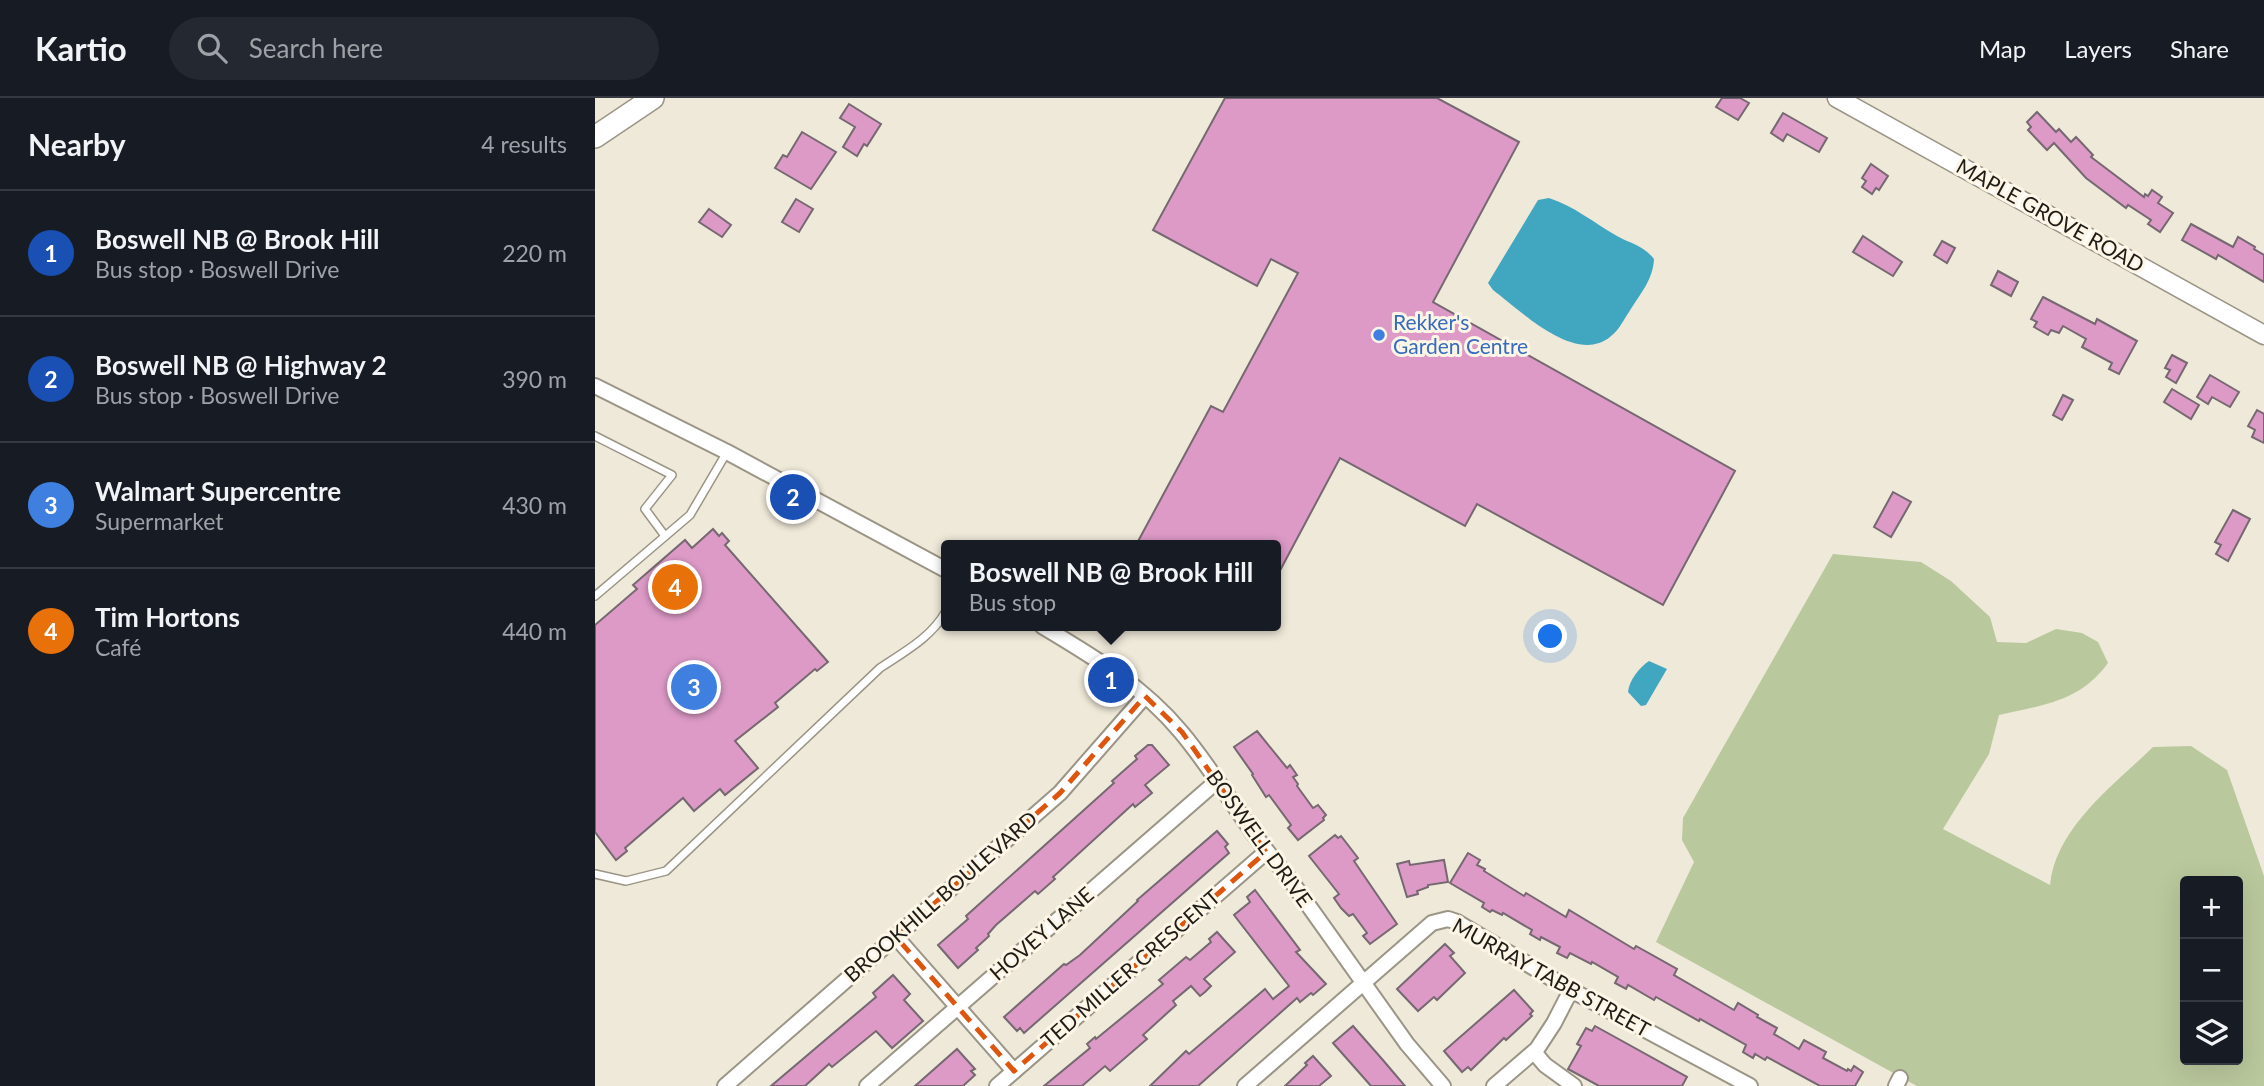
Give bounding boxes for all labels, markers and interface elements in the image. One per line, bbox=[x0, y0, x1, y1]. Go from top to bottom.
search box bbox=[169, 17, 659, 80]
text: Kartio bbox=[35, 28, 127, 68]
icon: search bbox=[193, 29, 231, 67]
text: Search here bbox=[249, 32, 383, 64]
text: Map bbox=[1979, 34, 2026, 63]
text: Layers bbox=[2064, 34, 2132, 63]
text: Share bbox=[2170, 34, 2229, 63]
text: Nearby bbox=[28, 126, 126, 162]
text: 4 results bbox=[481, 130, 567, 158]
street label: MAPLE GROVE ROAD bbox=[1953, 153, 2149, 277]
text: Boswell NB @ Brook Hill bbox=[95, 223, 379, 255]
text: 1 bbox=[44, 239, 58, 267]
text: 220 m bbox=[502, 239, 567, 267]
text: Bus stop · Boswell Drive bbox=[95, 255, 339, 283]
place label: Rekker's Garden Centre bbox=[1393, 309, 1528, 358]
marker: Rekker's Garden Centre bbox=[1371, 327, 1387, 343]
text: Boswell NB @ Highway 2 bbox=[95, 349, 387, 381]
text: 2 bbox=[44, 365, 58, 393]
text: 390 m bbox=[502, 365, 567, 393]
text: Bus stop · Boswell Drive bbox=[95, 381, 339, 409]
pin: 2 bbox=[770, 471, 816, 523]
text: Walmart Supercentre bbox=[95, 475, 341, 507]
text: 3 bbox=[44, 491, 58, 519]
text: 430 m bbox=[502, 491, 567, 519]
text: Supermarket bbox=[95, 507, 224, 535]
popup bbox=[941, 540, 1281, 631]
text: Boswell NB @ Brook Hill bbox=[969, 556, 1253, 588]
pin: 4 bbox=[652, 561, 698, 613]
text: Bus stop bbox=[969, 588, 1056, 616]
text: Tim Hortons bbox=[95, 601, 240, 633]
text: 4 bbox=[44, 617, 58, 645]
text: 440 m bbox=[502, 617, 567, 645]
your location bbox=[1533, 619, 1567, 653]
text: Café bbox=[95, 633, 141, 661]
pin: 1 bbox=[1088, 654, 1134, 706]
pin: 3 bbox=[671, 661, 717, 713]
street label: BOSWELL DRIVE bbox=[1202, 765, 1318, 912]
street label: BROOKHILL BOULEVARD bbox=[838, 805, 1042, 986]
map controls bbox=[2180, 876, 2243, 1065]
button: + bbox=[2180, 876, 2243, 939]
street label: HOVEY LANE bbox=[984, 881, 1098, 985]
street label: TED MILLER CRESCENT bbox=[1035, 883, 1225, 1052]
street label: MURRAY TABB STREET bbox=[1448, 912, 1656, 1042]
button: − bbox=[2180, 939, 2243, 1002]
button: layers bbox=[2180, 1002, 2243, 1065]

